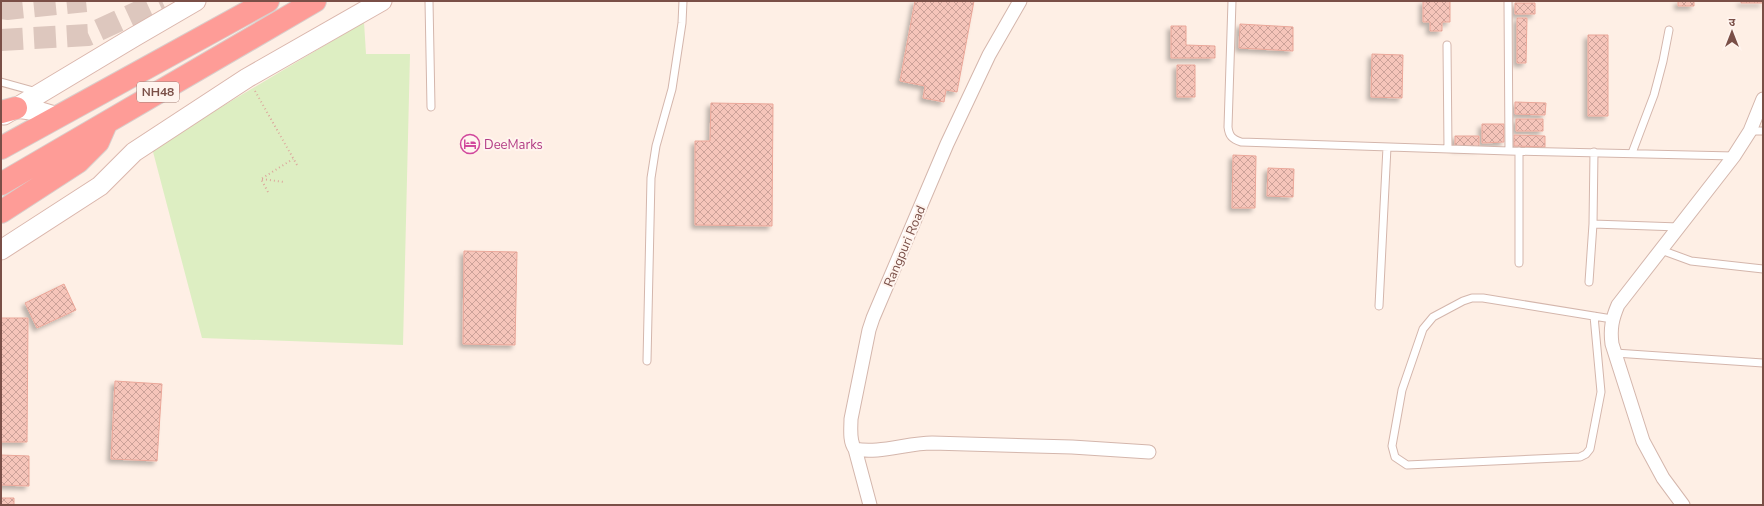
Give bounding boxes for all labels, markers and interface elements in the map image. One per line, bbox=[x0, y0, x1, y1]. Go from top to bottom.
north arrow bbox=[1712, 12, 1752, 52]
text: उ bbox=[1729, 15, 1736, 30]
road number: NH48 bbox=[137, 82, 179, 102]
hotel icon: DeeMarks bbox=[459, 133, 481, 155]
place label: DeeMarks bbox=[484, 136, 543, 154]
street label: Rangpuri Road bbox=[880, 203, 930, 290]

